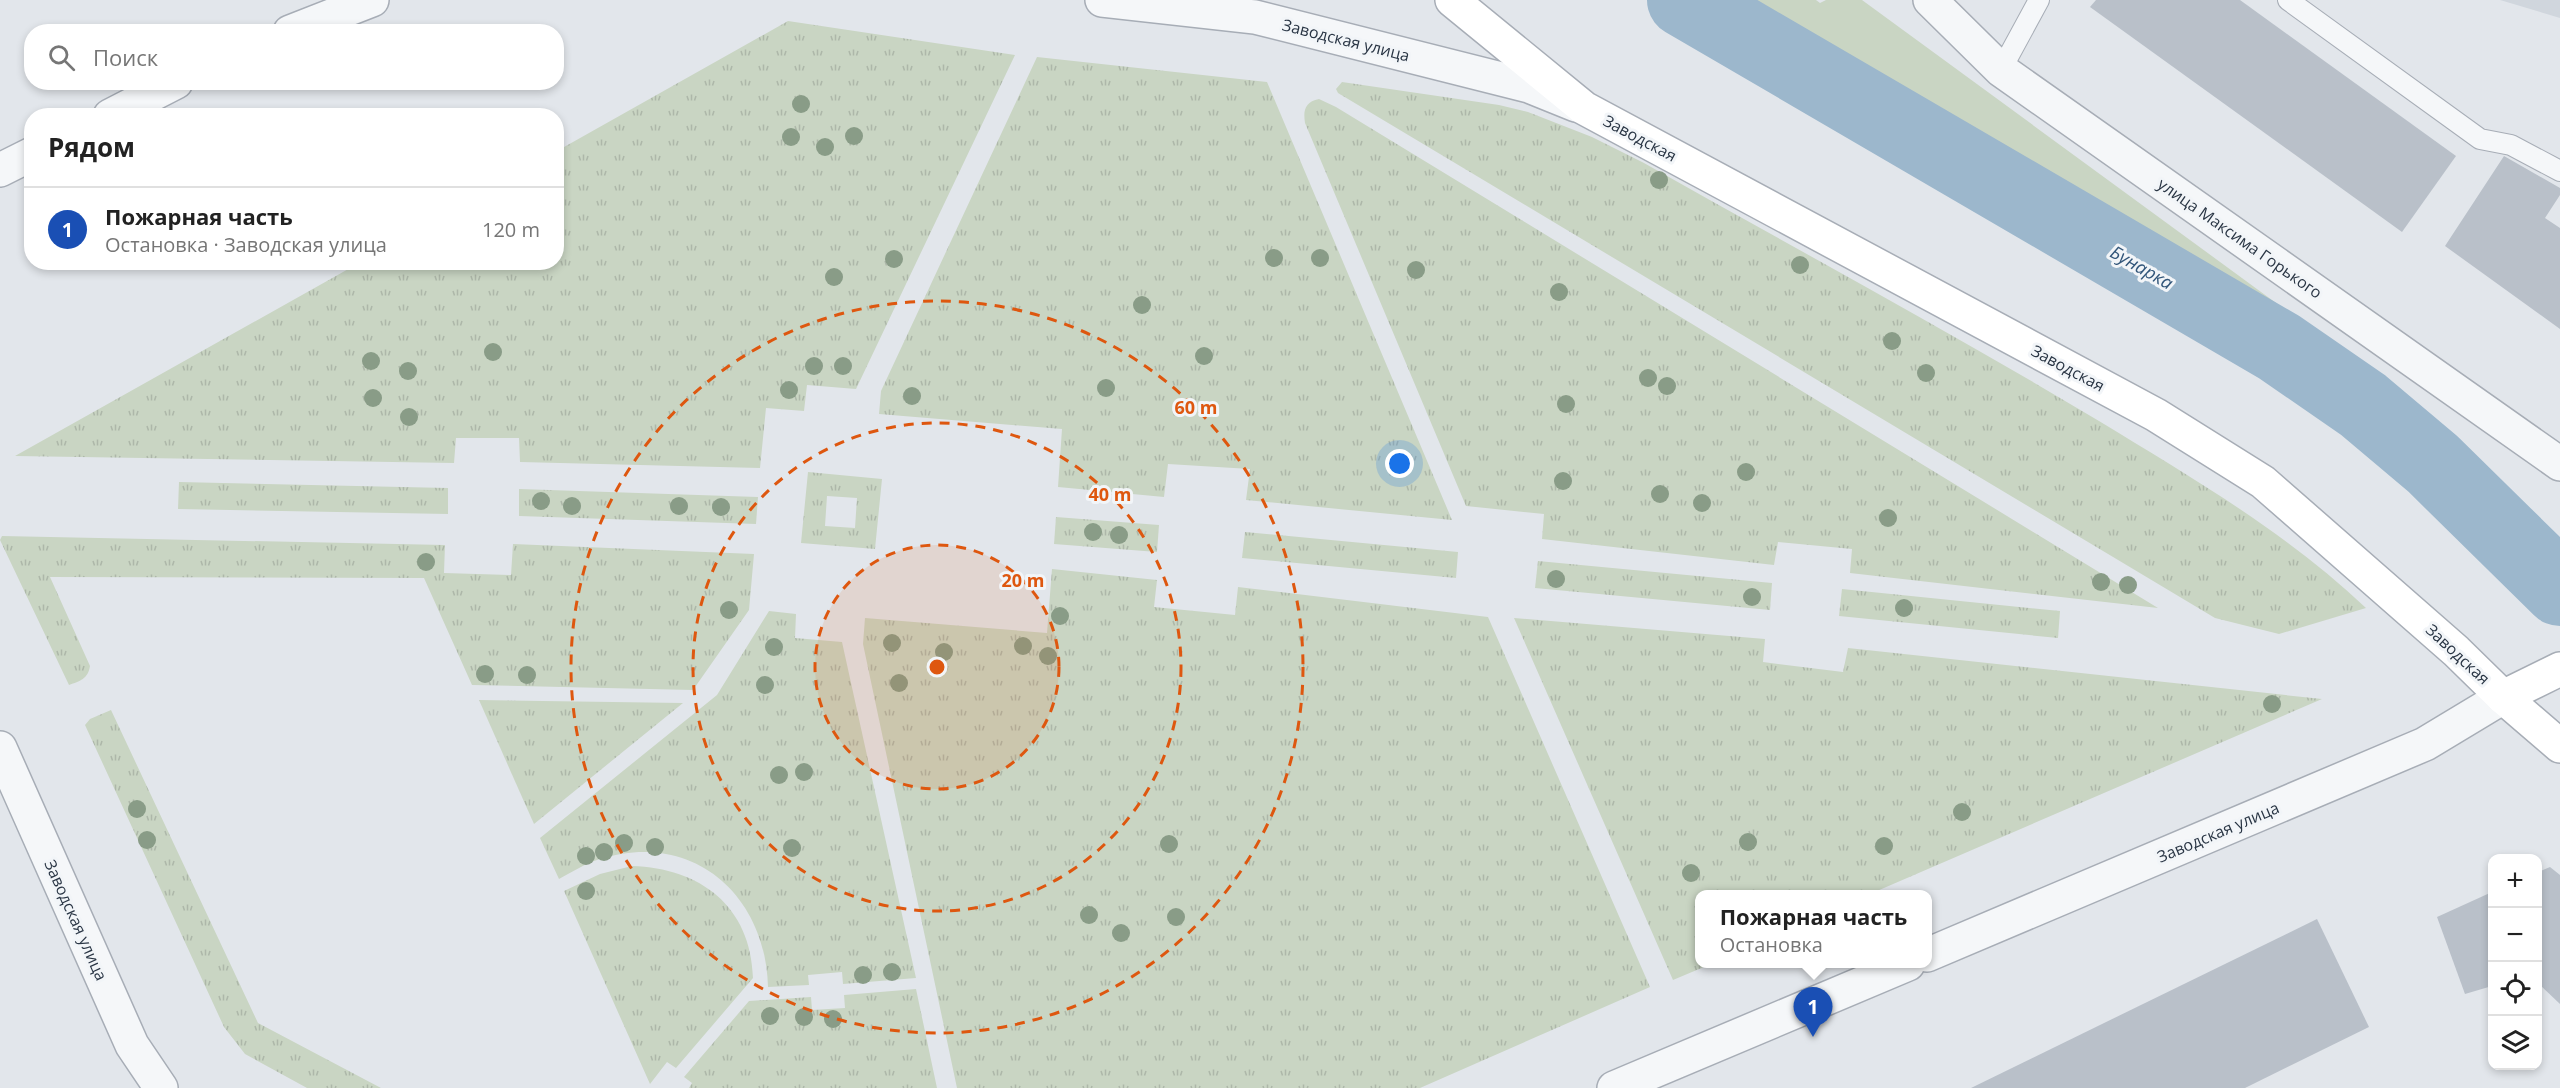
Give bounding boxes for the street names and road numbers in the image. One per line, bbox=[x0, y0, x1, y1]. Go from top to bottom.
street label: Заводская улица bbox=[1280, 14, 1412, 66]
street label: Заводская bbox=[1600, 110, 1680, 166]
street label: улица Максима Горького bbox=[2153, 173, 2327, 303]
street label: Заводская bbox=[2028, 340, 2108, 396]
street label: Заводская bbox=[2421, 619, 2495, 689]
street label: Заводская улица bbox=[2154, 796, 2282, 868]
street label: Заводская улица bbox=[39, 856, 113, 984]

